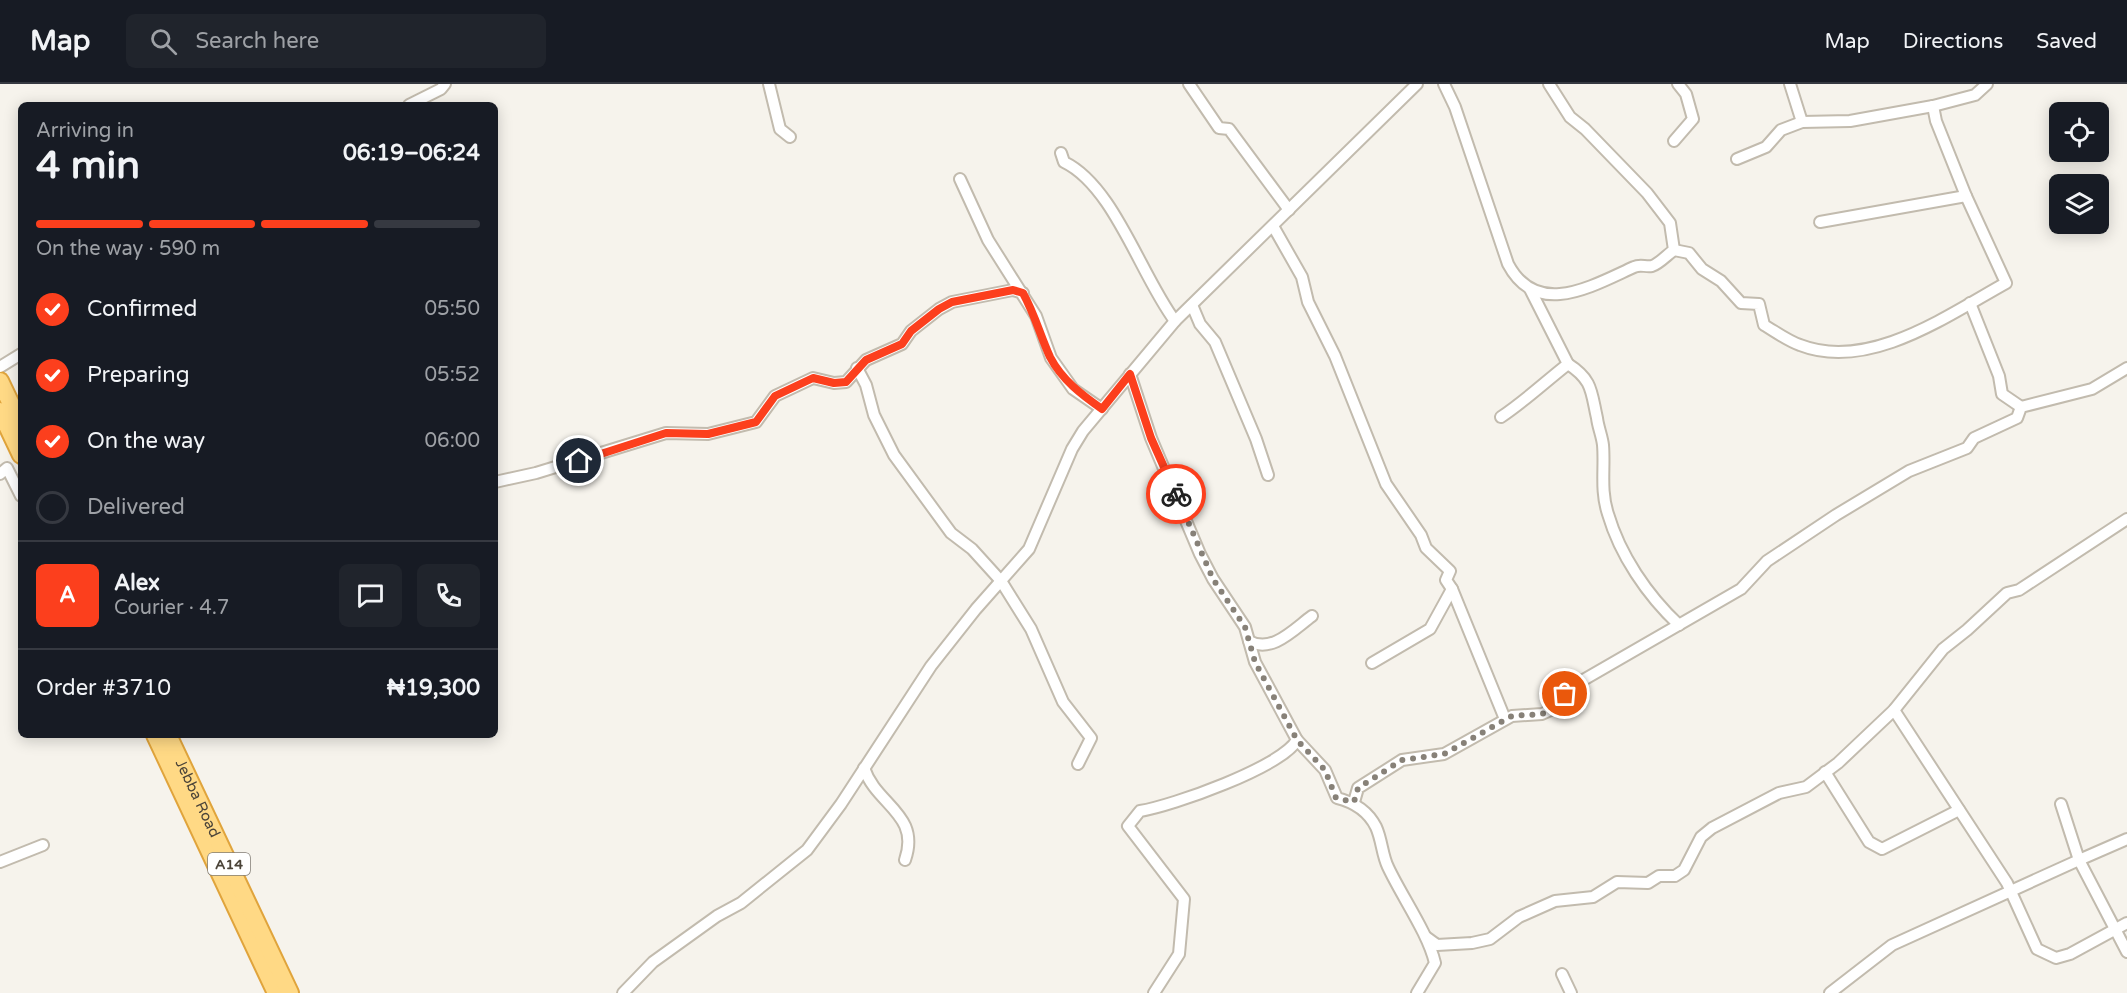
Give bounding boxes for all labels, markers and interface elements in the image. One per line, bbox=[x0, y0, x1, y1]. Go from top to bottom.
search box bbox=[126, 14, 546, 68]
text: Map bbox=[30, 24, 90, 58]
icon: search bbox=[147, 25, 180, 58]
text: Search here bbox=[195, 28, 319, 54]
text: Map bbox=[1824, 29, 1870, 54]
text: Directions bbox=[1903, 29, 2003, 54]
text: Saved bbox=[2036, 29, 2097, 54]
map controls bbox=[2049, 102, 2109, 234]
button: locate bbox=[2049, 102, 2109, 162]
text: Arriving in bbox=[36, 119, 134, 143]
text: 06:19–06:24 bbox=[343, 140, 480, 166]
text: 4 min bbox=[36, 142, 140, 189]
button: layers bbox=[2049, 174, 2109, 234]
text: On the way · 590 m bbox=[36, 237, 220, 261]
icon: check bbox=[36, 293, 69, 326]
text: Confirmed bbox=[87, 296, 197, 322]
text: 05:50 bbox=[425, 297, 480, 321]
icon: check bbox=[36, 359, 69, 392]
text: Preparing bbox=[87, 362, 190, 388]
text: 05:52 bbox=[425, 363, 480, 387]
icon: check bbox=[36, 425, 69, 458]
text: On the way bbox=[87, 428, 205, 454]
text: 06:00 bbox=[425, 429, 480, 453]
pin bbox=[553, 435, 604, 486]
icon: home bbox=[562, 444, 595, 477]
courier bbox=[1146, 464, 1206, 524]
icon: bike bbox=[1160, 478, 1193, 511]
text: Delivered bbox=[87, 494, 185, 520]
button: chat bbox=[339, 564, 402, 627]
button: phone bbox=[417, 564, 480, 627]
text: Alex bbox=[114, 570, 160, 596]
text: A bbox=[59, 582, 76, 608]
text: Courier · 4.7 bbox=[114, 596, 229, 620]
pin bbox=[1539, 668, 1590, 719]
text: Order #3710 bbox=[36, 675, 171, 701]
text: ₦19,300 bbox=[387, 675, 480, 701]
icon: bag bbox=[1548, 677, 1581, 710]
street label: Jebba Road bbox=[172, 756, 224, 840]
road number: A14 bbox=[208, 853, 250, 875]

